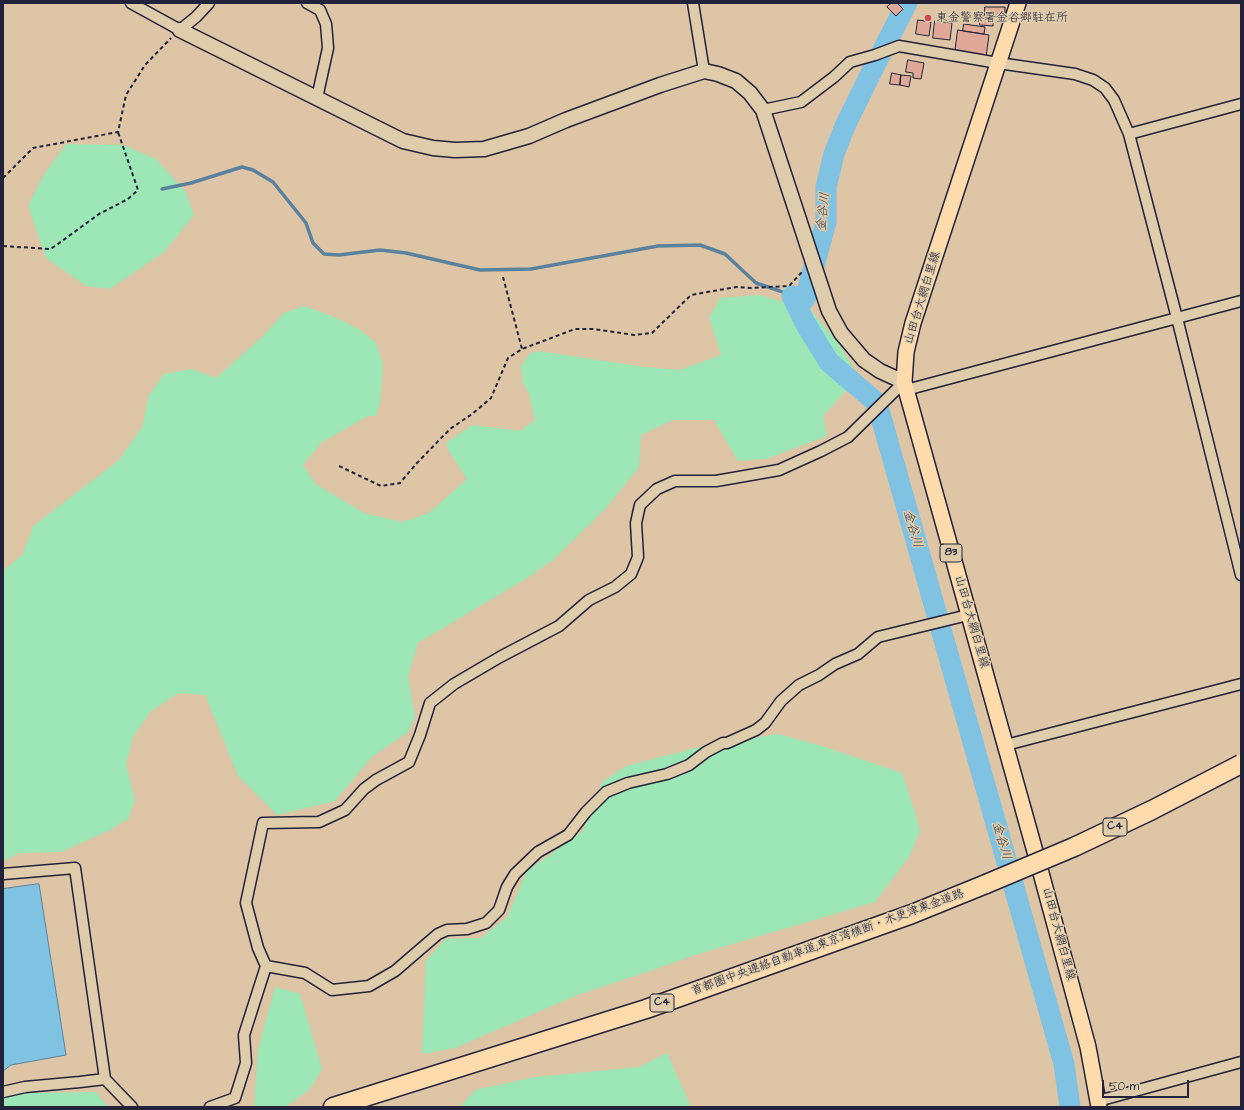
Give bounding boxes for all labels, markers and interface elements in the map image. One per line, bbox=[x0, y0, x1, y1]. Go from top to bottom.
place label: 東金警察署金谷郷駐在所 bbox=[936, 11, 1068, 25]
marker: 東金警察署金谷郷駐在所 bbox=[923, 13, 933, 23]
water label: 金谷川 bbox=[814, 192, 834, 232]
street label: 山田台大網白里線 bbox=[902, 250, 944, 346]
water label: 金谷川 bbox=[899, 508, 925, 550]
road number: 83 bbox=[940, 544, 962, 562]
street label: 山田台大網白里線 bbox=[951, 574, 991, 670]
road number: C4 bbox=[1103, 818, 1127, 836]
water label: 金谷川 bbox=[988, 820, 1014, 862]
street label: 山田台大網白里線 bbox=[1039, 886, 1077, 982]
street label: 首都圏中央連絡自動車道;東京湾横断・木更津東金道路 bbox=[690, 887, 966, 999]
road number: C4 bbox=[650, 994, 674, 1012]
scale bar bbox=[1104, 1072, 1191, 1098]
text: 50 m bbox=[1109, 1078, 1139, 1095]

